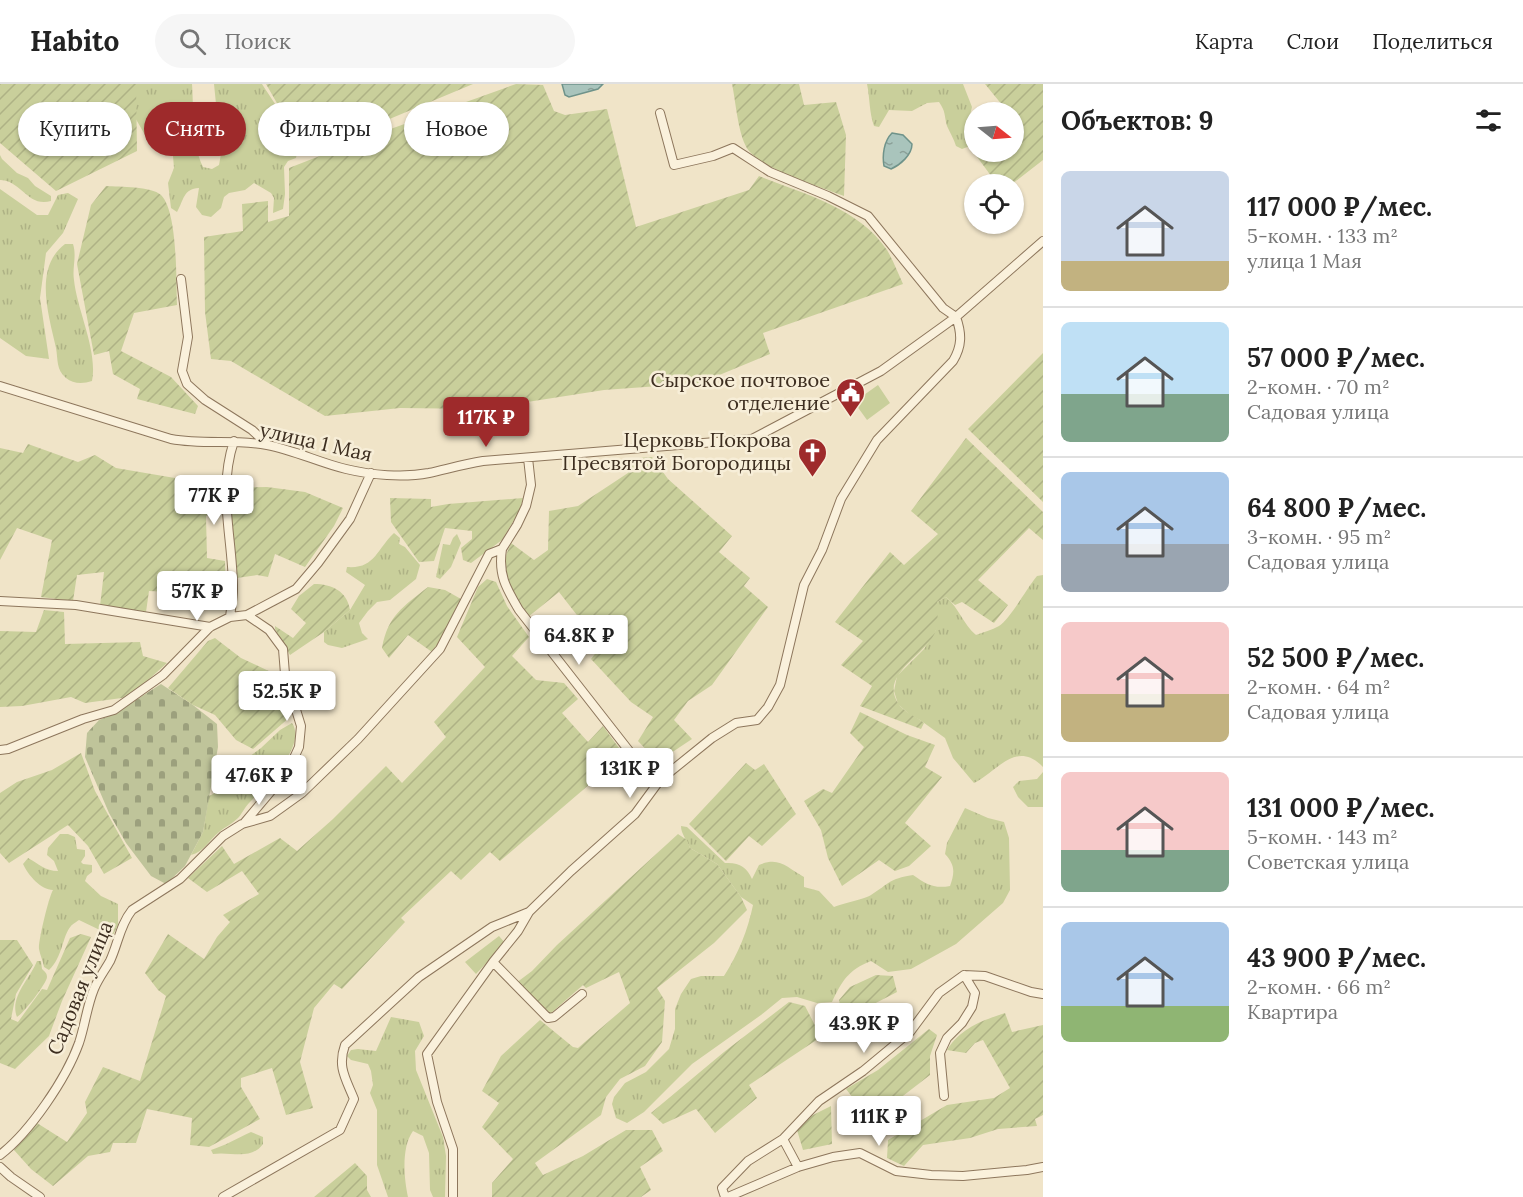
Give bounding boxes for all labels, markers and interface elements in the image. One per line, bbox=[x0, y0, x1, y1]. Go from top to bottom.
search box bbox=[155, 14, 575, 68]
text: Habito bbox=[30, 23, 119, 59]
icon: search bbox=[176, 25, 209, 58]
text: Поиск bbox=[224, 27, 291, 55]
text: Карта bbox=[1195, 28, 1254, 55]
text: Слои bbox=[1287, 28, 1339, 55]
text: Поделиться bbox=[1372, 28, 1493, 55]
chip: Купить bbox=[18, 102, 132, 156]
chip: Снять bbox=[144, 102, 246, 156]
chip: Фильтры bbox=[258, 102, 392, 156]
chip: Новое bbox=[404, 102, 509, 156]
north arrow bbox=[964, 102, 1024, 162]
map controls bbox=[964, 102, 1024, 234]
text: Объектов: 9 bbox=[1061, 104, 1214, 137]
icon: filters bbox=[1472, 104, 1505, 137]
button: locate bbox=[964, 174, 1024, 234]
text: 117 000 ₽/мес. bbox=[1247, 190, 1432, 223]
icon: home bbox=[1109, 195, 1181, 267]
text: 5-комн. · 133 m² bbox=[1247, 223, 1398, 248]
text: улица 1 Мая bbox=[1247, 248, 1362, 273]
text: 57 000 ₽/мес. bbox=[1247, 341, 1425, 374]
icon: home bbox=[1109, 346, 1181, 418]
place label: Сырское почтовое отделение bbox=[650, 367, 830, 415]
text: 2-комн. · 70 m² bbox=[1247, 374, 1390, 399]
public building icon: Сырское почтовое отделение bbox=[835, 376, 867, 418]
pin: 117K ₽ bbox=[437, 397, 535, 448]
text: Садовая улица bbox=[1247, 399, 1389, 424]
text: 117K ₽ bbox=[457, 404, 515, 429]
street label: улица 1 Мая bbox=[257, 416, 375, 467]
place label: Церковь Покрова Пресвятой Богородицы bbox=[562, 427, 791, 475]
church icon: Церковь Покрова Пресвятой Богородицы bbox=[796, 436, 828, 478]
pin: 77K ₽ bbox=[172, 475, 256, 526]
text: 77K ₽ bbox=[189, 482, 239, 507]
text: 64 800 ₽/мес. bbox=[1247, 491, 1426, 524]
icon: home bbox=[1109, 496, 1181, 568]
text: 3-комн. · 95 m² bbox=[1247, 524, 1391, 549]
text: Садовая улица bbox=[1247, 549, 1389, 574]
pin: 57K ₽ bbox=[155, 571, 239, 622]
text: 57K ₽ bbox=[171, 578, 223, 603]
pin: 64.8K ₽ bbox=[524, 615, 634, 666]
text: 64.8K ₽ bbox=[544, 622, 614, 647]
text: 52 500 ₽/мес. bbox=[1247, 641, 1424, 674]
icon: home bbox=[1109, 646, 1181, 718]
pin: 52.5K ₽ bbox=[232, 671, 342, 722]
text: 2-комн. · 64 m² bbox=[1247, 674, 1390, 699]
text: 52.5K ₽ bbox=[253, 678, 321, 703]
text: Садовая улица bbox=[1247, 699, 1389, 724]
pin: 131K ₽ bbox=[581, 748, 679, 799]
pin: 47.6K ₽ bbox=[204, 755, 314, 806]
text: 131K ₽ bbox=[600, 755, 660, 780]
text: 47.6K ₽ bbox=[225, 762, 293, 787]
text: 131 000 ₽/мес. bbox=[1247, 791, 1435, 824]
icon: home bbox=[1109, 796, 1181, 868]
text: 5-комн. · 143 m² bbox=[1247, 824, 1398, 849]
text: Советская улица bbox=[1247, 849, 1409, 874]
street label: Садовая улица bbox=[41, 917, 118, 1058]
text: 43 900 ₽/мес. bbox=[1247, 941, 1426, 974]
icon: home bbox=[1109, 946, 1181, 1018]
text: 2-комн. · 66 m² bbox=[1247, 974, 1391, 999]
text: Квартира bbox=[1247, 999, 1338, 1024]
pin: 43.9K ₽ bbox=[809, 1003, 919, 1054]
text: 43.9K ₽ bbox=[829, 1010, 899, 1035]
pin: 111K ₽ bbox=[830, 1096, 928, 1147]
text: 111K ₽ bbox=[851, 1103, 907, 1128]

